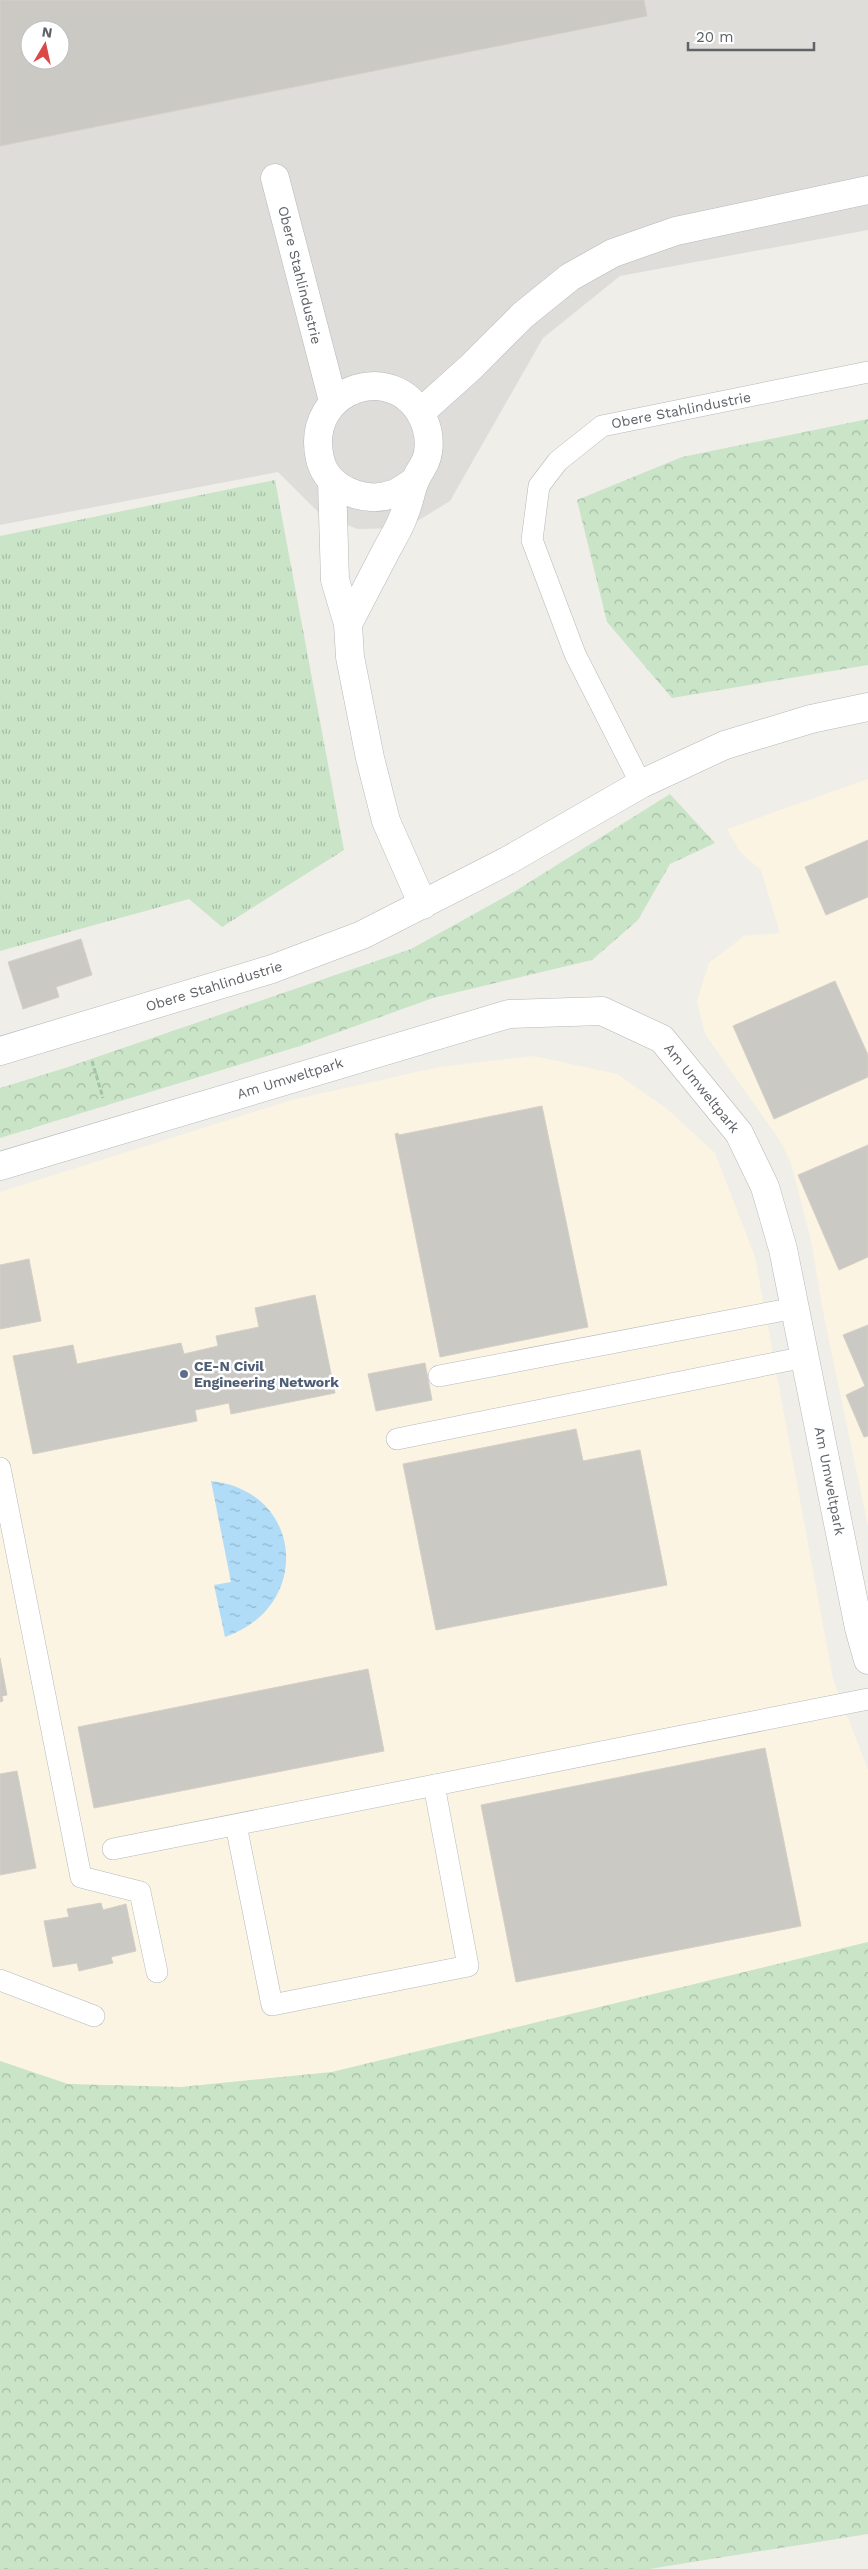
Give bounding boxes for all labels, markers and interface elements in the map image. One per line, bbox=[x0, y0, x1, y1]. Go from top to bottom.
north arrow bbox=[20, 20, 70, 70]
scale bar bbox=[688, 20, 814, 52]
text: N bbox=[41, 23, 53, 41]
text: 20 m bbox=[696, 28, 734, 46]
street label: Obere Stahlindustrie bbox=[275, 204, 325, 346]
street label: Obere Stahlindustrie bbox=[610, 389, 752, 431]
street label: Obere Stahlindustrie bbox=[144, 958, 284, 1014]
street label: Am Umweltpark bbox=[661, 1040, 743, 1136]
street label: Am Umweltpark bbox=[235, 1054, 345, 1102]
place label: CE-N Civil Engineering Network bbox=[194, 1358, 339, 1390]
marker: CE-N Civil Engineering Network bbox=[178, 1368, 190, 1380]
street label: Am Umweltpark bbox=[812, 1425, 848, 1537]

